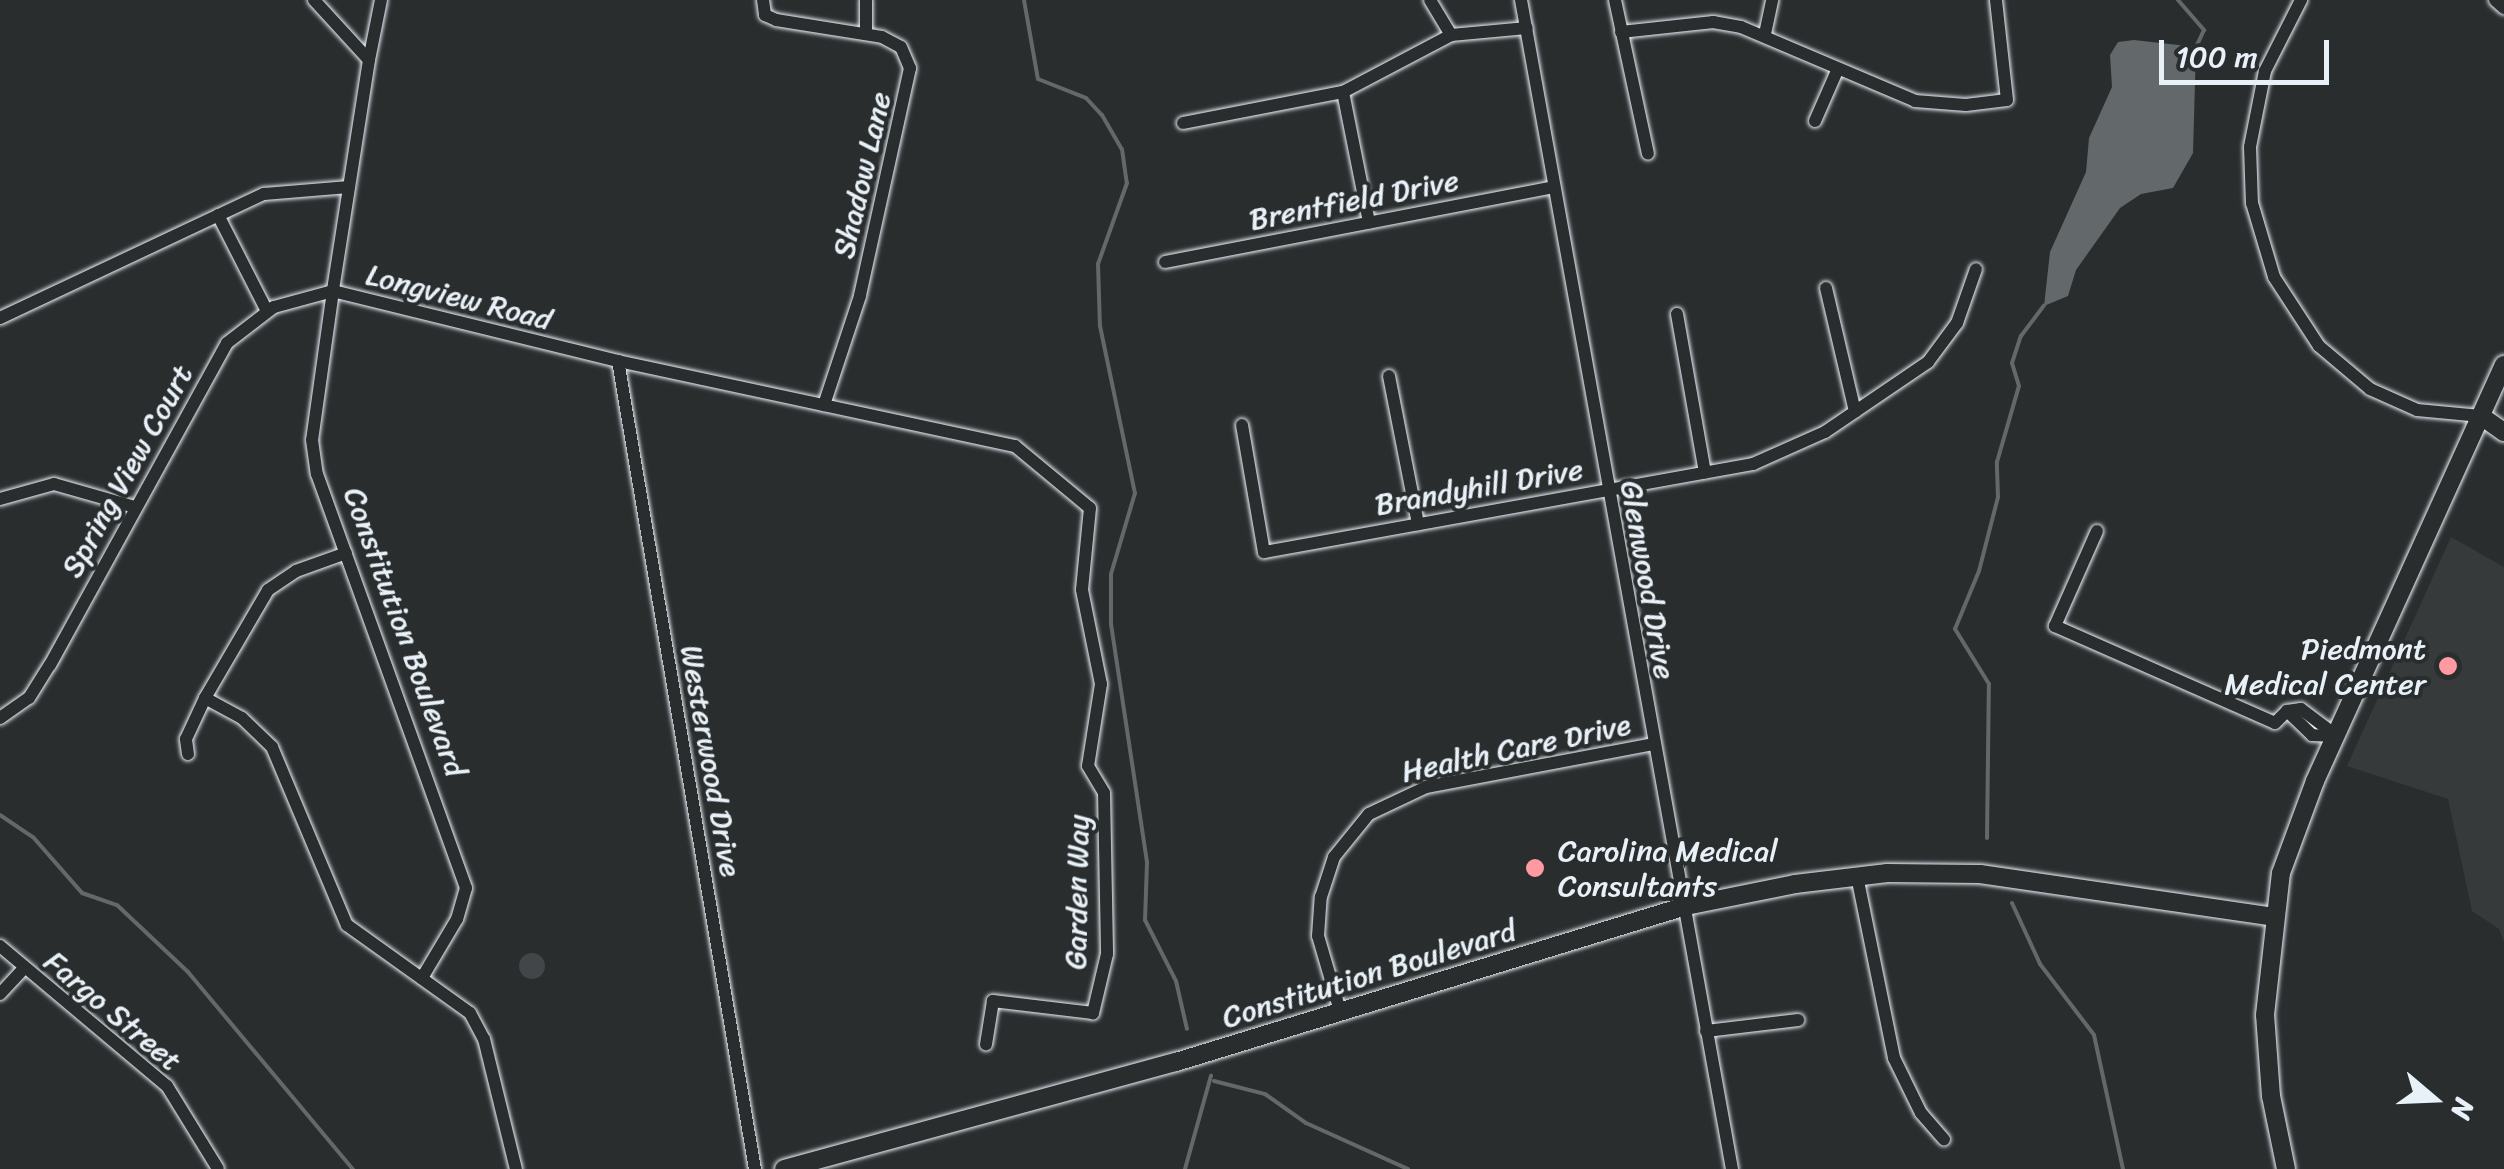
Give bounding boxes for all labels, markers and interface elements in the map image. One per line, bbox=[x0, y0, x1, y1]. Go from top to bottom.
scale bar bbox=[2164, 20, 2334, 82]
text: 100 m bbox=[2176, 30, 2258, 84]
street label: Shadow Lane bbox=[825, 88, 899, 262]
street label: Brentfield Drive bbox=[1246, 162, 1462, 238]
street label: Longview Road bbox=[362, 257, 556, 337]
street label: Spring View Court bbox=[53, 357, 201, 585]
street label: Brandyhill Drive bbox=[1372, 451, 1586, 523]
street label: Glenwood Drive bbox=[1613, 478, 1683, 682]
street label: Constitution Boulevard bbox=[336, 483, 474, 781]
place label: Piedmont Medical Center bbox=[2224, 631, 2426, 702]
street label: Westerwood Drive bbox=[673, 642, 749, 880]
marker: Piedmont Medical Center bbox=[2435, 653, 2461, 679]
street label: Health Care Drive bbox=[1398, 706, 1634, 790]
street label: Garden Way bbox=[1058, 814, 1096, 970]
place label: Carolina Medical Consultants bbox=[1558, 833, 1778, 904]
marker: Carolina Medical Consultants bbox=[1522, 855, 1548, 881]
street label: Constitution Boulevard bbox=[1218, 912, 1520, 1036]
street label: Fargo Street bbox=[37, 943, 189, 1079]
north arrow bbox=[2384, 1049, 2484, 1149]
text: N bbox=[2437, 1092, 2489, 1126]

